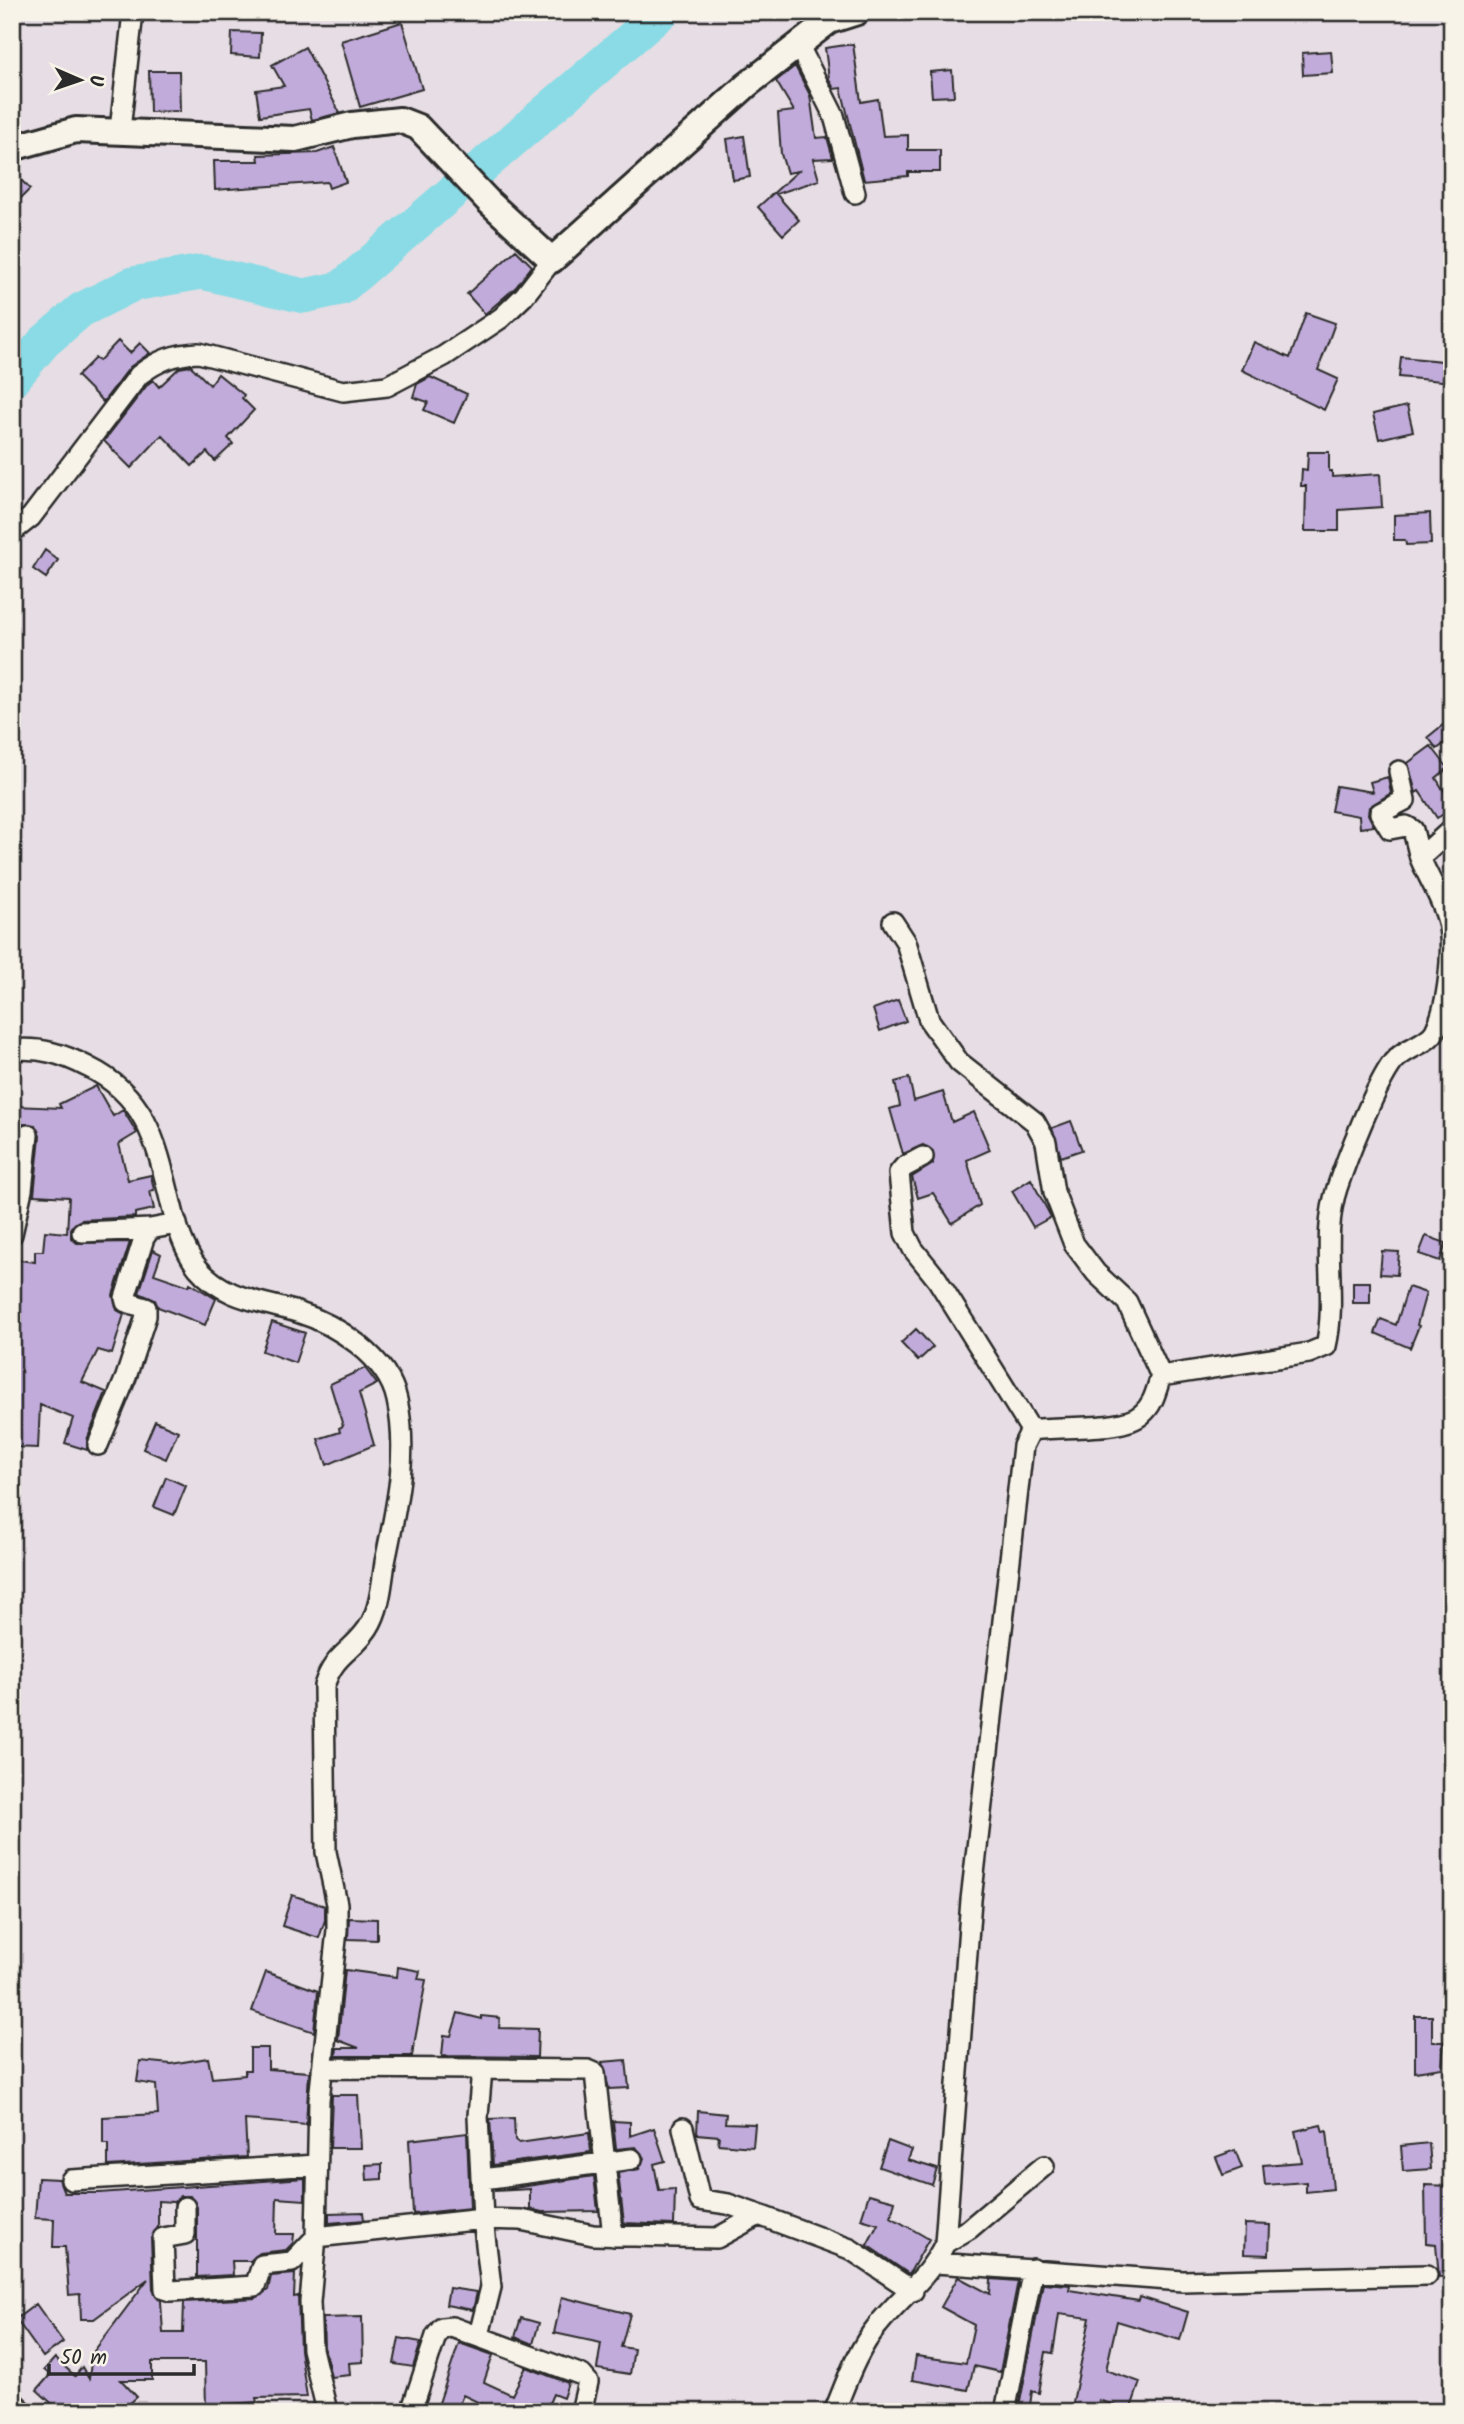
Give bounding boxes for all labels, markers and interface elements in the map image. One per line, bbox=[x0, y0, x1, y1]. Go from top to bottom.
north arrow bbox=[46, 46, 116, 116]
text: U bbox=[80, 74, 110, 87]
scale bar bbox=[49, 2333, 194, 2377]
text: 50 m bbox=[60, 2342, 107, 2375]

